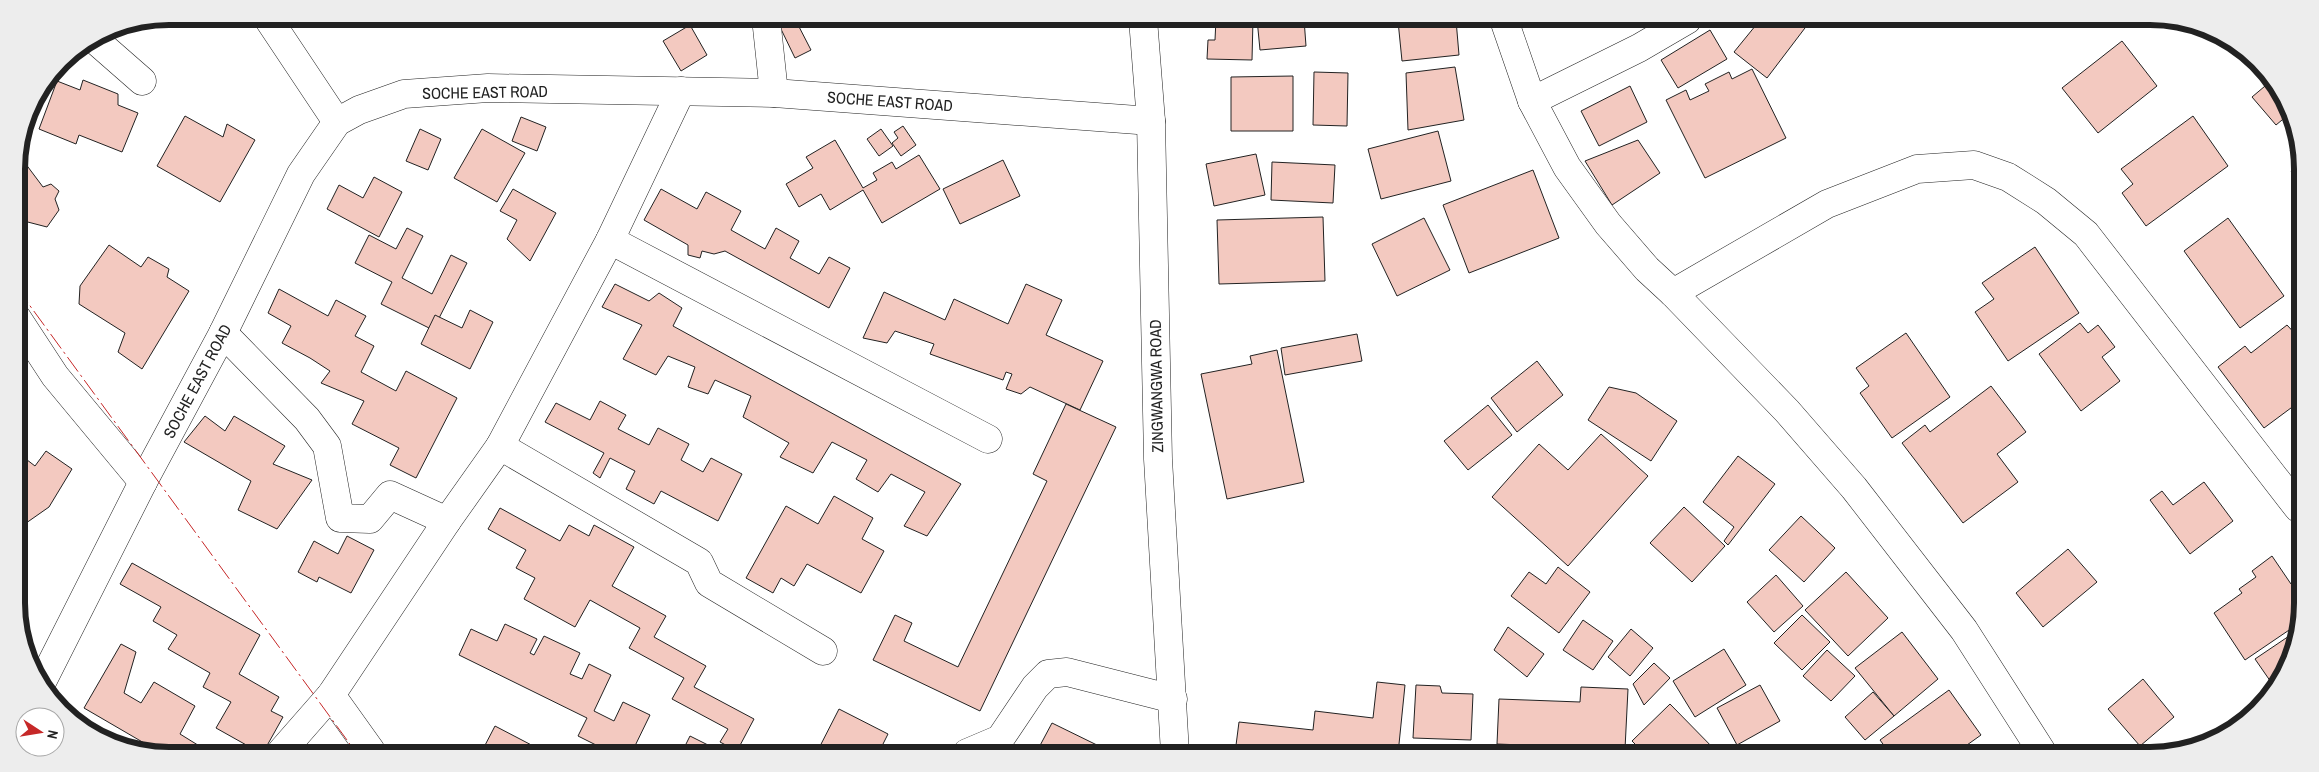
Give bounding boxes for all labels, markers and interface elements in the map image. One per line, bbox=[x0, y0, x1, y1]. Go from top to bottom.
street label: SOCHE EAST ROAD bbox=[422, 80, 548, 104]
street label: SOCHE EAST ROAD bbox=[826, 86, 954, 116]
street label: ZINGWANGWA ROAD bbox=[1144, 319, 1168, 453]
street label: SOCHE EAST ROAD bbox=[158, 320, 236, 442]
north arrow bbox=[15, 707, 65, 757]
text: N bbox=[43, 729, 62, 741]

